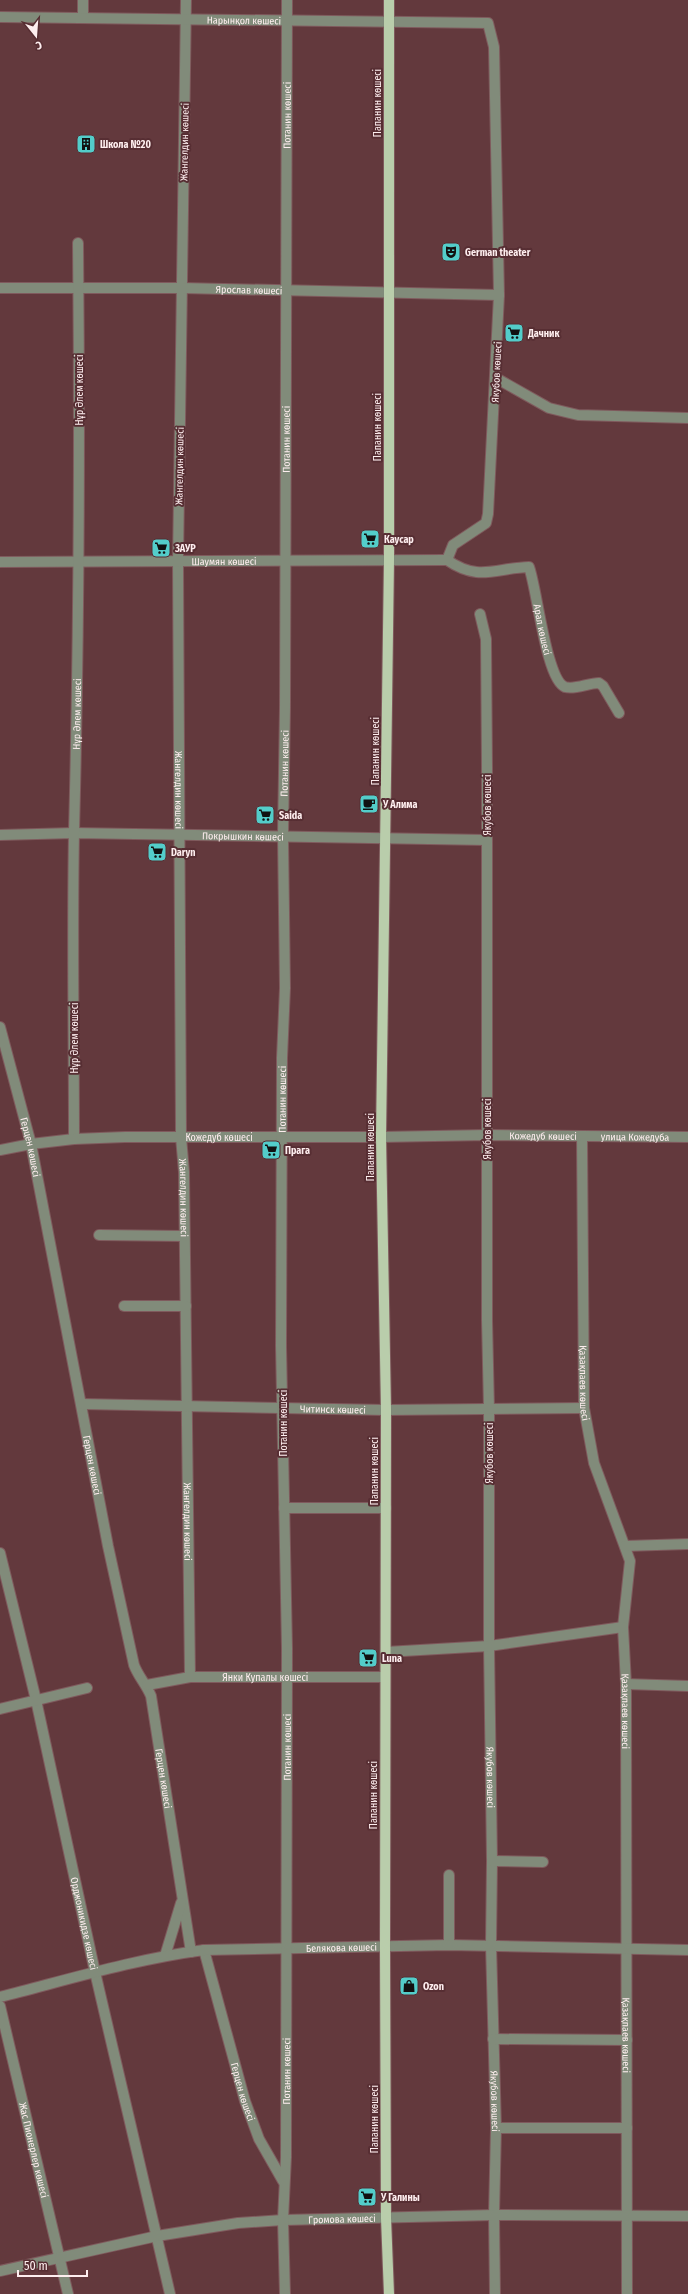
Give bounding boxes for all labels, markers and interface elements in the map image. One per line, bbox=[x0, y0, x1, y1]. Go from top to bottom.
street label: Нарынқол көшесі bbox=[207, 14, 281, 27]
north arrow bbox=[16, 16, 56, 56]
text: С bbox=[34, 38, 43, 52]
street label: Папанин көшесі bbox=[371, 69, 384, 137]
street label: Потанин көшесі bbox=[281, 82, 294, 149]
street label: Жангелдин көшесі bbox=[177, 103, 192, 181]
building icon: Школа №20 bbox=[75, 133, 97, 155]
place label: Школа №20 bbox=[100, 139, 151, 151]
theatre icon: German theater bbox=[440, 241, 462, 263]
place label: German theater bbox=[465, 247, 531, 259]
street label: Ярослав көшесі bbox=[216, 284, 282, 297]
supermarket icon: Дачник bbox=[503, 322, 525, 344]
place label: Дачник bbox=[527, 328, 560, 340]
street label: Якубов көшесі bbox=[488, 341, 505, 403]
street label: Нұр Әлем көшесі bbox=[73, 354, 86, 426]
street label: Папанин көшесі bbox=[371, 393, 384, 461]
street label: Потанин көшесі bbox=[280, 406, 293, 473]
street label: Жангелдин көшесі bbox=[172, 427, 187, 505]
supermarket icon: Каусар bbox=[359, 528, 381, 550]
place label: Каусар bbox=[384, 534, 414, 546]
supermarket icon: ЗАУР bbox=[150, 537, 172, 559]
place label: ЗАУР bbox=[174, 543, 196, 555]
street label: Шаумян көшесі bbox=[191, 555, 257, 568]
street label: Арал көшесі bbox=[530, 603, 554, 657]
street label: Нұр Әлем көшесі bbox=[71, 678, 84, 750]
street label: Папанин көшесі bbox=[369, 717, 382, 785]
street label: Потанин көшесі bbox=[279, 730, 292, 797]
street label: Жангелдин көшесі bbox=[172, 751, 185, 829]
street label: Якубов көшесі bbox=[481, 774, 494, 836]
cafe icon: У Алима bbox=[358, 793, 380, 815]
place label: У Алима bbox=[382, 799, 417, 811]
supermarket icon: Saida bbox=[254, 804, 276, 826]
place label: Saida bbox=[279, 810, 302, 822]
street label: Покрышкин көшесі bbox=[202, 830, 284, 844]
supermarket icon: Daryn bbox=[146, 841, 168, 863]
place label: Daryn bbox=[171, 847, 195, 859]
street label: Нұр Әлем көшесі bbox=[68, 1002, 81, 1074]
street label: Потанин көшесі bbox=[276, 1066, 289, 1133]
street label: Якубов көшесі bbox=[481, 1098, 494, 1160]
street label: Папанин көшесі bbox=[364, 1113, 377, 1181]
street label: Герцен көшесі bbox=[17, 1116, 43, 1178]
street label: Кожедуб көшесі bbox=[509, 1130, 577, 1143]
street label: Кожедуб көшесі bbox=[185, 1131, 253, 1144]
street label: улица Кожедуба bbox=[601, 1131, 669, 1144]
supermarket icon: Прага bbox=[260, 1139, 282, 1161]
place label: Прага bbox=[285, 1145, 310, 1157]
street label: Жангелдин көшесі bbox=[176, 1158, 191, 1237]
street label: Қазақпаев көшесі bbox=[577, 1345, 592, 1422]
street label: Потанин көшесі bbox=[277, 1390, 290, 1456]
street label: Читинск көшесі bbox=[300, 1403, 366, 1417]
street label: Якубов көшесі bbox=[483, 1422, 496, 1484]
street label: Герцен көшесі bbox=[80, 1434, 104, 1496]
street label: Папанин көшесі bbox=[368, 1437, 381, 1505]
street label: Жангелдин көшесі bbox=[181, 1483, 195, 1561]
supermarket icon: Luna bbox=[357, 1647, 379, 1669]
place label: Luna bbox=[382, 1653, 402, 1665]
street label: Янки Купалы көшесі bbox=[222, 1671, 308, 1684]
street label: Қазақпаев көшесі bbox=[618, 1673, 632, 1749]
street label: Потанин көшесі bbox=[281, 1714, 294, 1781]
street label: Якубов көшесі bbox=[483, 1747, 497, 1808]
street label: Герцен көшесі bbox=[152, 1748, 174, 1809]
street label: Папанин көшесі bbox=[367, 1761, 380, 1829]
street label: Орджоникидзе көшесі bbox=[68, 1876, 100, 1971]
street label: Белякова көшесі bbox=[306, 1940, 377, 1955]
shop icon: Ozon bbox=[398, 1975, 420, 1997]
place label: Ozon bbox=[423, 1981, 444, 1993]
street label: Қазақпаев көшесі bbox=[620, 1997, 633, 2073]
street label: Потанин көшесі bbox=[280, 2038, 293, 2105]
street label: Герцен көшесі bbox=[228, 2061, 258, 2123]
street label: Якубов көшесі bbox=[487, 2070, 502, 2132]
street label: Папанин көшесі bbox=[368, 2085, 381, 2153]
street label: Жас Пионерлер көшесі bbox=[16, 2101, 51, 2199]
supermarket icon: У Галины bbox=[356, 2186, 378, 2208]
place label: У Галины bbox=[380, 2192, 420, 2204]
street label: Громова көшесі bbox=[308, 2212, 376, 2226]
scale bar bbox=[18, 2252, 87, 2278]
text: 50 m bbox=[24, 2259, 48, 2273]

